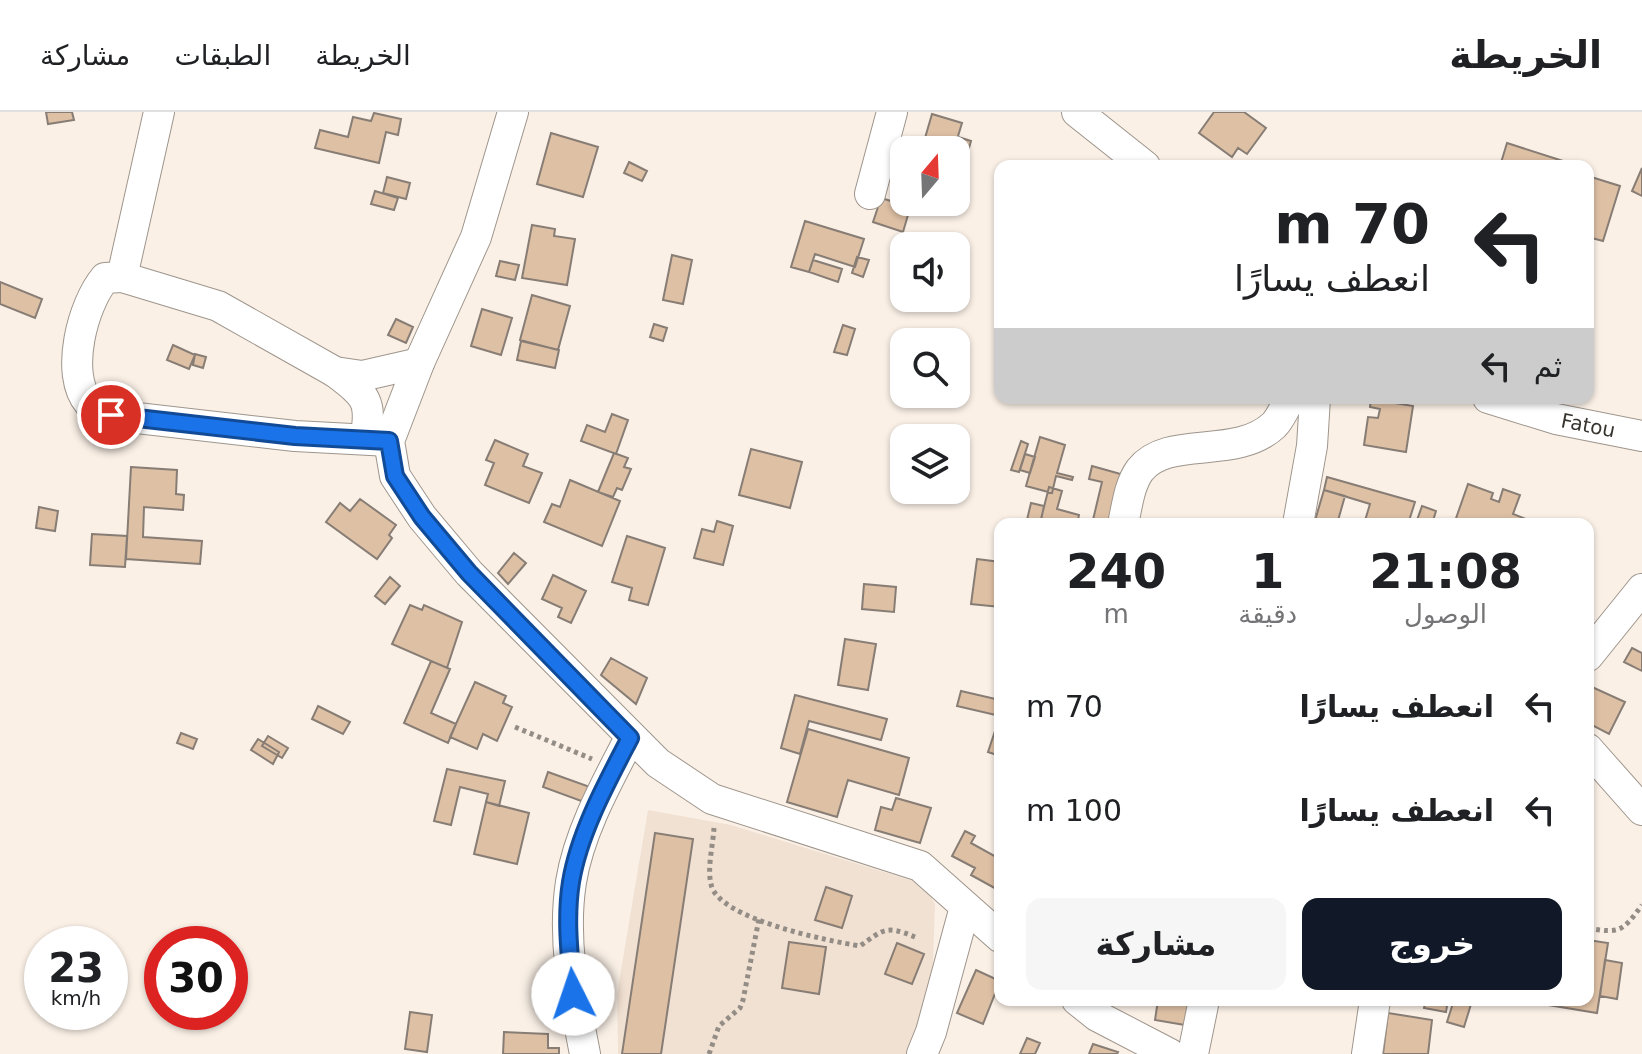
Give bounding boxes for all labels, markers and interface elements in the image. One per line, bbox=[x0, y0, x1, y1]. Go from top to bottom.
text: الخريطة bbox=[1449, 33, 1602, 77]
text: مشاركة bbox=[40, 39, 130, 72]
text: الطبقات bbox=[174, 39, 271, 72]
text: الخريطة bbox=[315, 39, 411, 72]
north arrow bbox=[890, 136, 970, 216]
map controls bbox=[890, 136, 970, 504]
text: 70 m bbox=[1274, 191, 1430, 256]
icon: left bbox=[1458, 192, 1562, 296]
button: sound bbox=[890, 232, 970, 312]
text: انعطف يسارًا bbox=[1234, 258, 1430, 299]
button: search bbox=[890, 328, 970, 408]
icon: left bbox=[1474, 344, 1518, 388]
text: ثم bbox=[1534, 349, 1562, 384]
pin bbox=[77, 381, 145, 449]
icon: arrive bbox=[89, 393, 133, 437]
street label: Fatou bbox=[1559, 408, 1617, 442]
button: layers bbox=[890, 424, 970, 504]
text: 240 bbox=[1066, 543, 1166, 599]
text: 1 bbox=[1251, 543, 1284, 599]
text: 21:08 bbox=[1369, 543, 1522, 599]
text: m bbox=[1103, 599, 1129, 629]
text: دقيقة bbox=[1238, 599, 1297, 629]
text: الوصول bbox=[1404, 599, 1487, 629]
icon: left bbox=[1518, 684, 1562, 728]
text: 70 m bbox=[1026, 689, 1103, 724]
text: انعطف يسارًا bbox=[1300, 689, 1494, 724]
icon: left bbox=[1518, 788, 1562, 832]
text: 100 m bbox=[1026, 793, 1122, 828]
text: انعطف يسارًا bbox=[1300, 793, 1494, 828]
button: مشاركة bbox=[1026, 898, 1286, 990]
button: خروج bbox=[1302, 898, 1562, 990]
speed limit sign: 30 bbox=[144, 926, 248, 1030]
text: 23 bbox=[48, 945, 104, 991]
position arrow bbox=[531, 952, 615, 1036]
text: km/h bbox=[51, 986, 101, 1010]

